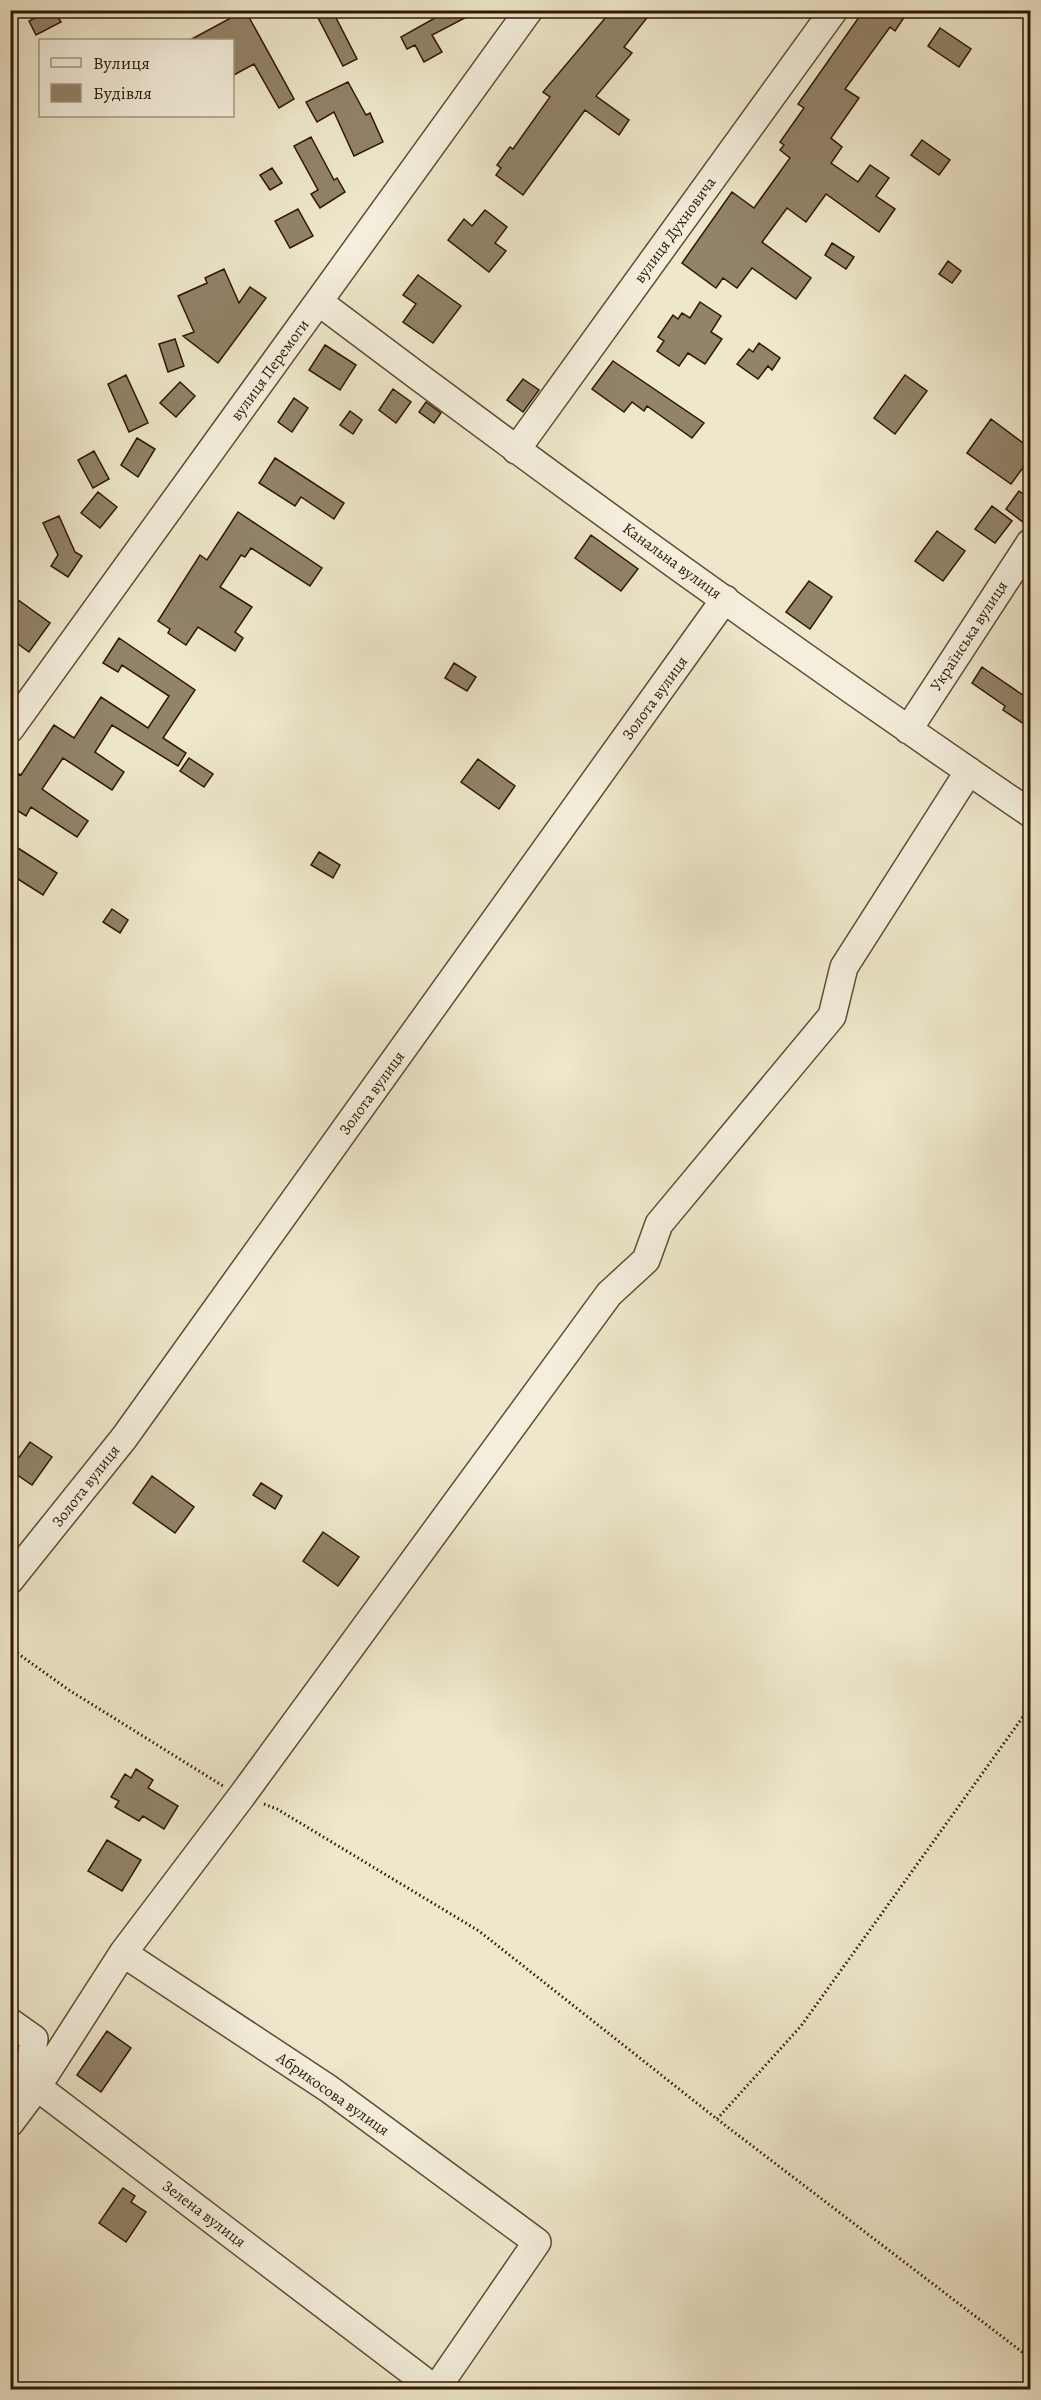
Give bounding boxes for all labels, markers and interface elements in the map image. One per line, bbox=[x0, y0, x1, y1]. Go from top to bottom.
legend bbox=[39, 39, 234, 117]
text: Вулиця bbox=[93, 51, 150, 75]
text: Будівля bbox=[93, 81, 152, 105]
street label: вулиця Духновича bbox=[629, 172, 722, 288]
street label: вулиця Перемоги bbox=[226, 315, 314, 425]
street label: Канальна вулиця bbox=[618, 518, 726, 605]
street label: Українська вулиця bbox=[925, 576, 1013, 696]
street label: Золота вулиця bbox=[617, 651, 693, 744]
street label: Золота вулиця bbox=[334, 1046, 410, 1139]
street label: Золота вулиця bbox=[47, 1440, 125, 1532]
street label: Абрикосова вулиця bbox=[271, 2046, 394, 2141]
street label: Зелена вулиця bbox=[158, 2175, 251, 2253]

